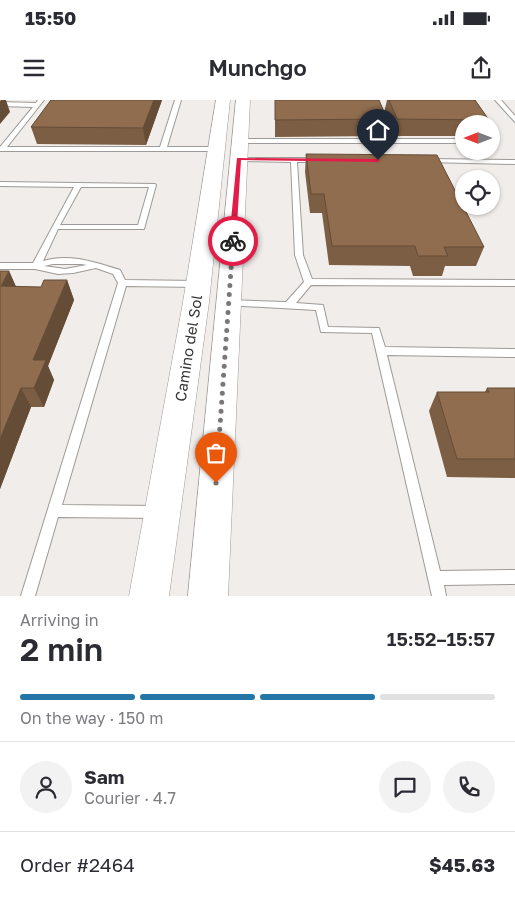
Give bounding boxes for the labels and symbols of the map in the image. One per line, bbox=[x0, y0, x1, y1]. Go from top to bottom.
pin bbox=[357, 109, 399, 160]
north arrow bbox=[455, 115, 500, 160]
courier bbox=[208, 216, 258, 266]
street label: Camino del Sol bbox=[171, 293, 205, 403]
pin bbox=[195, 432, 237, 483]

